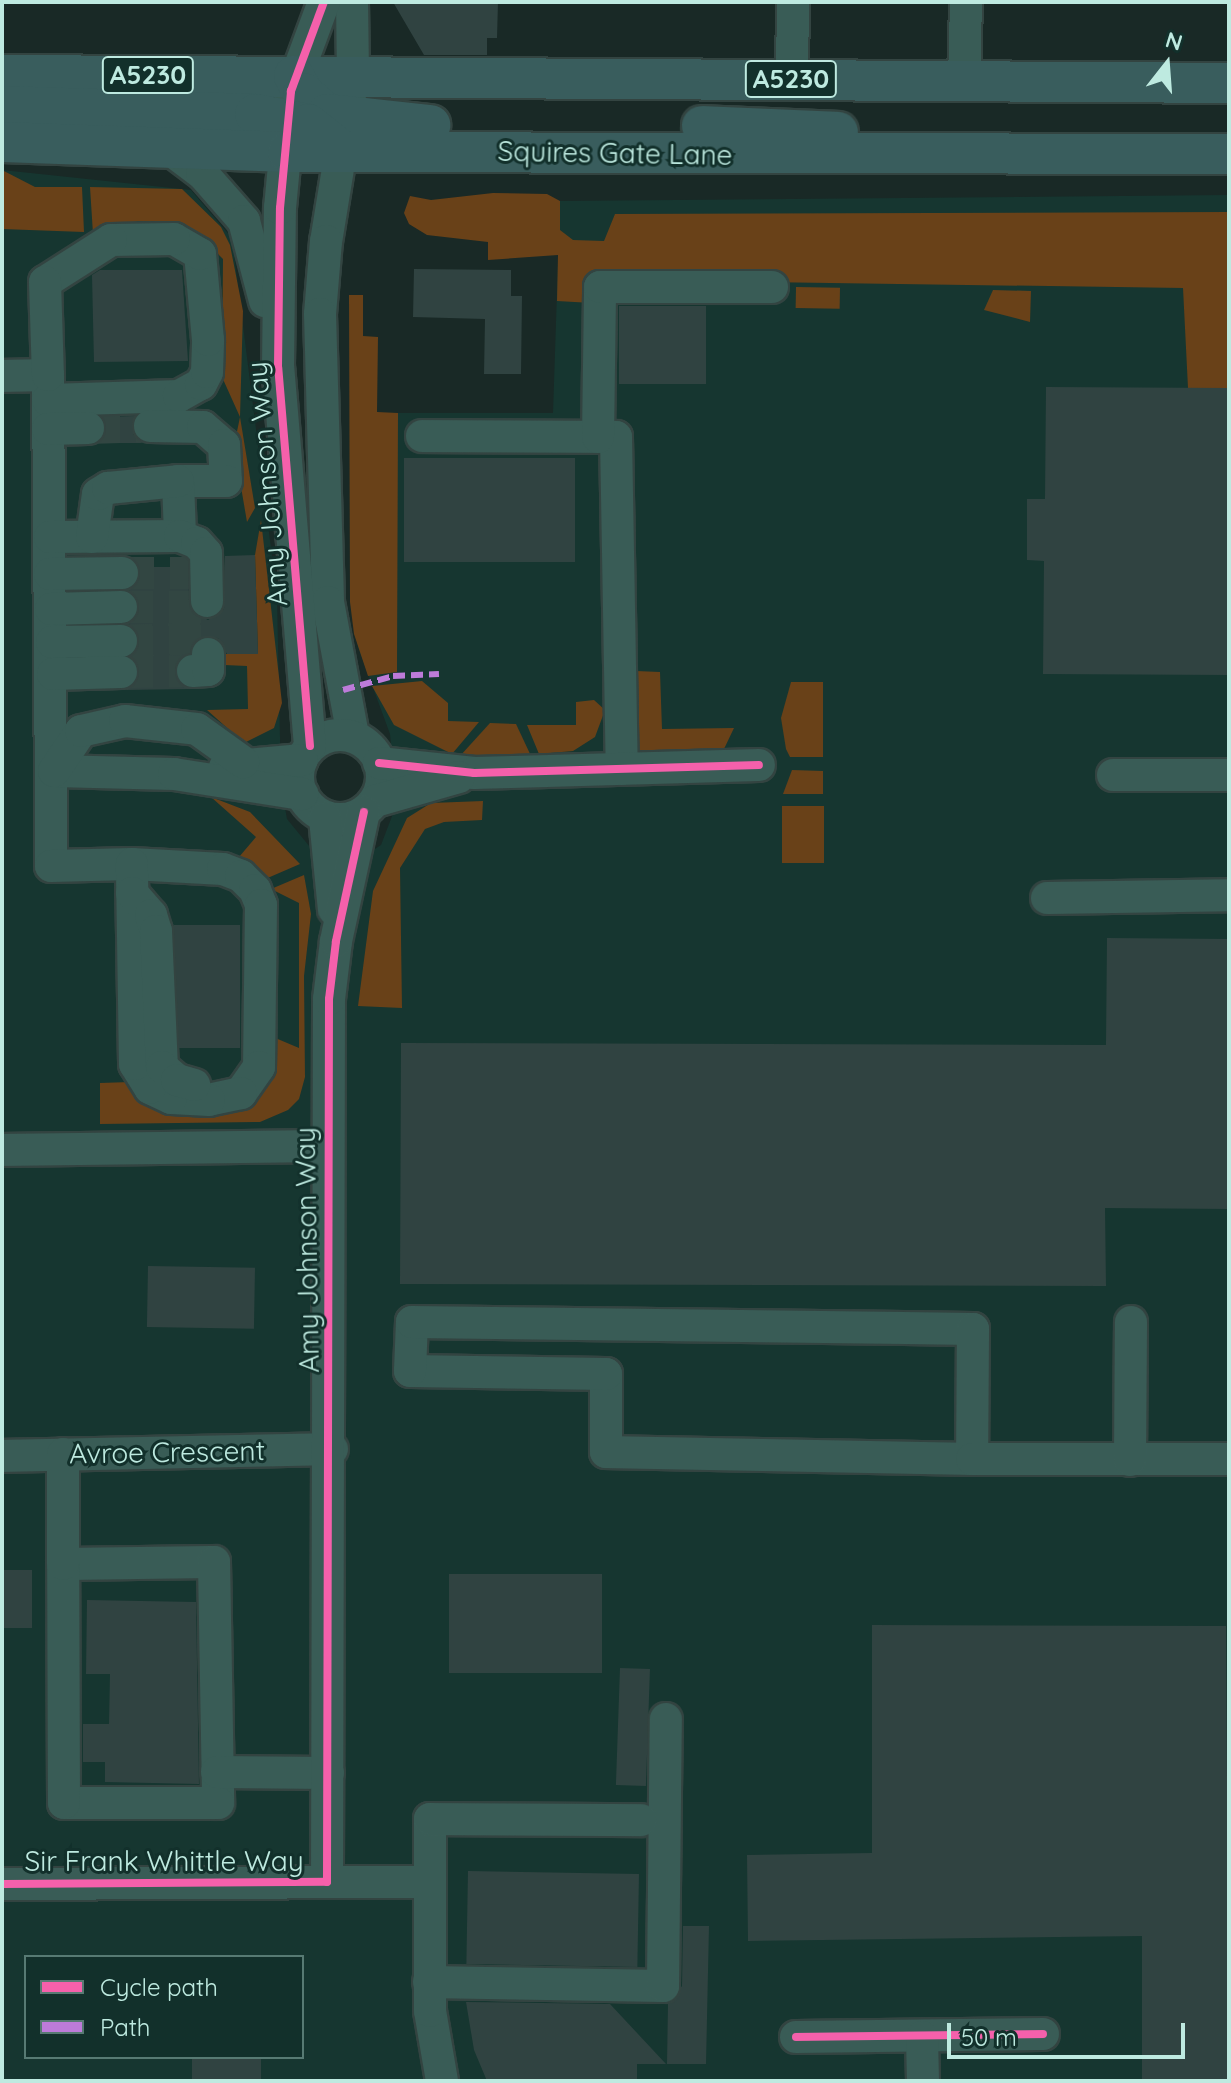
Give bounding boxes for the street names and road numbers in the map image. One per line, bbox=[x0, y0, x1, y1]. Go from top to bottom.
road number: A5230 bbox=[100, 53, 196, 97]
road number: A5230 bbox=[743, 57, 839, 101]
street label: Squires Gate Lane bbox=[497, 134, 733, 172]
street label: Amy Johnson Way bbox=[240, 360, 294, 608]
street label: Amy Johnson Way bbox=[288, 1127, 326, 1373]
street label: Avroe Crescent bbox=[69, 1433, 265, 1471]
street label: Sir Frank Whittle Way bbox=[24, 1844, 304, 1878]

